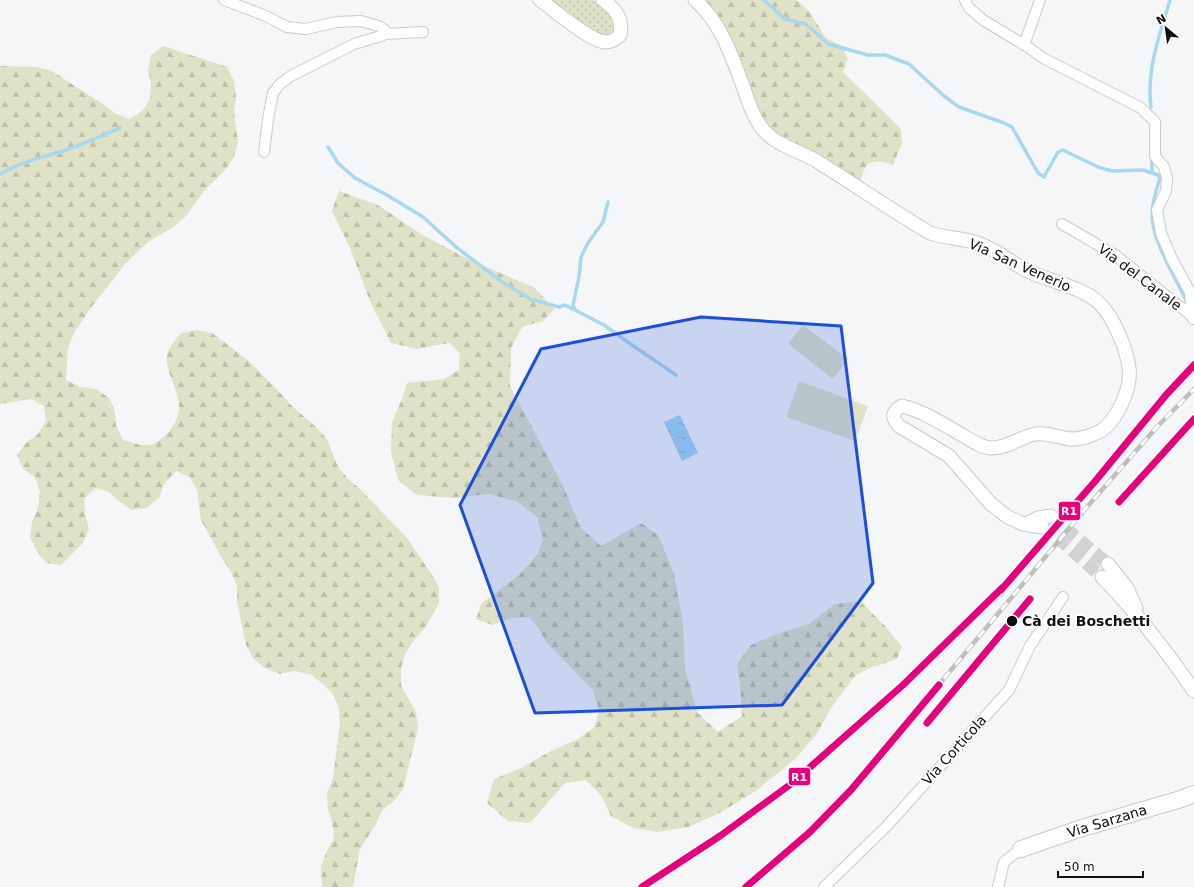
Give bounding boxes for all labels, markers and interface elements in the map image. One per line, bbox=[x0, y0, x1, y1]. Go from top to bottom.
north arrow bbox=[1146, 8, 1186, 48]
text: N bbox=[1154, 12, 1169, 28]
street label: Via San Venerio bbox=[967, 235, 1073, 295]
street label: Via del Canale bbox=[1095, 240, 1185, 314]
line badge: R1 bbox=[1058, 501, 1081, 521]
text: R1 bbox=[1061, 505, 1077, 518]
place label: Cà dei Boschetti bbox=[1022, 613, 1150, 629]
marker: Cà dei Boschetti bbox=[1005, 614, 1019, 628]
street label: Via Corticola bbox=[918, 712, 990, 788]
line badge: R1 bbox=[788, 767, 811, 786]
text: R1 bbox=[791, 771, 807, 784]
street label: Via Sarzana bbox=[1065, 801, 1149, 841]
scale bar bbox=[1058, 853, 1143, 879]
text: 50 m bbox=[1064, 860, 1095, 874]

